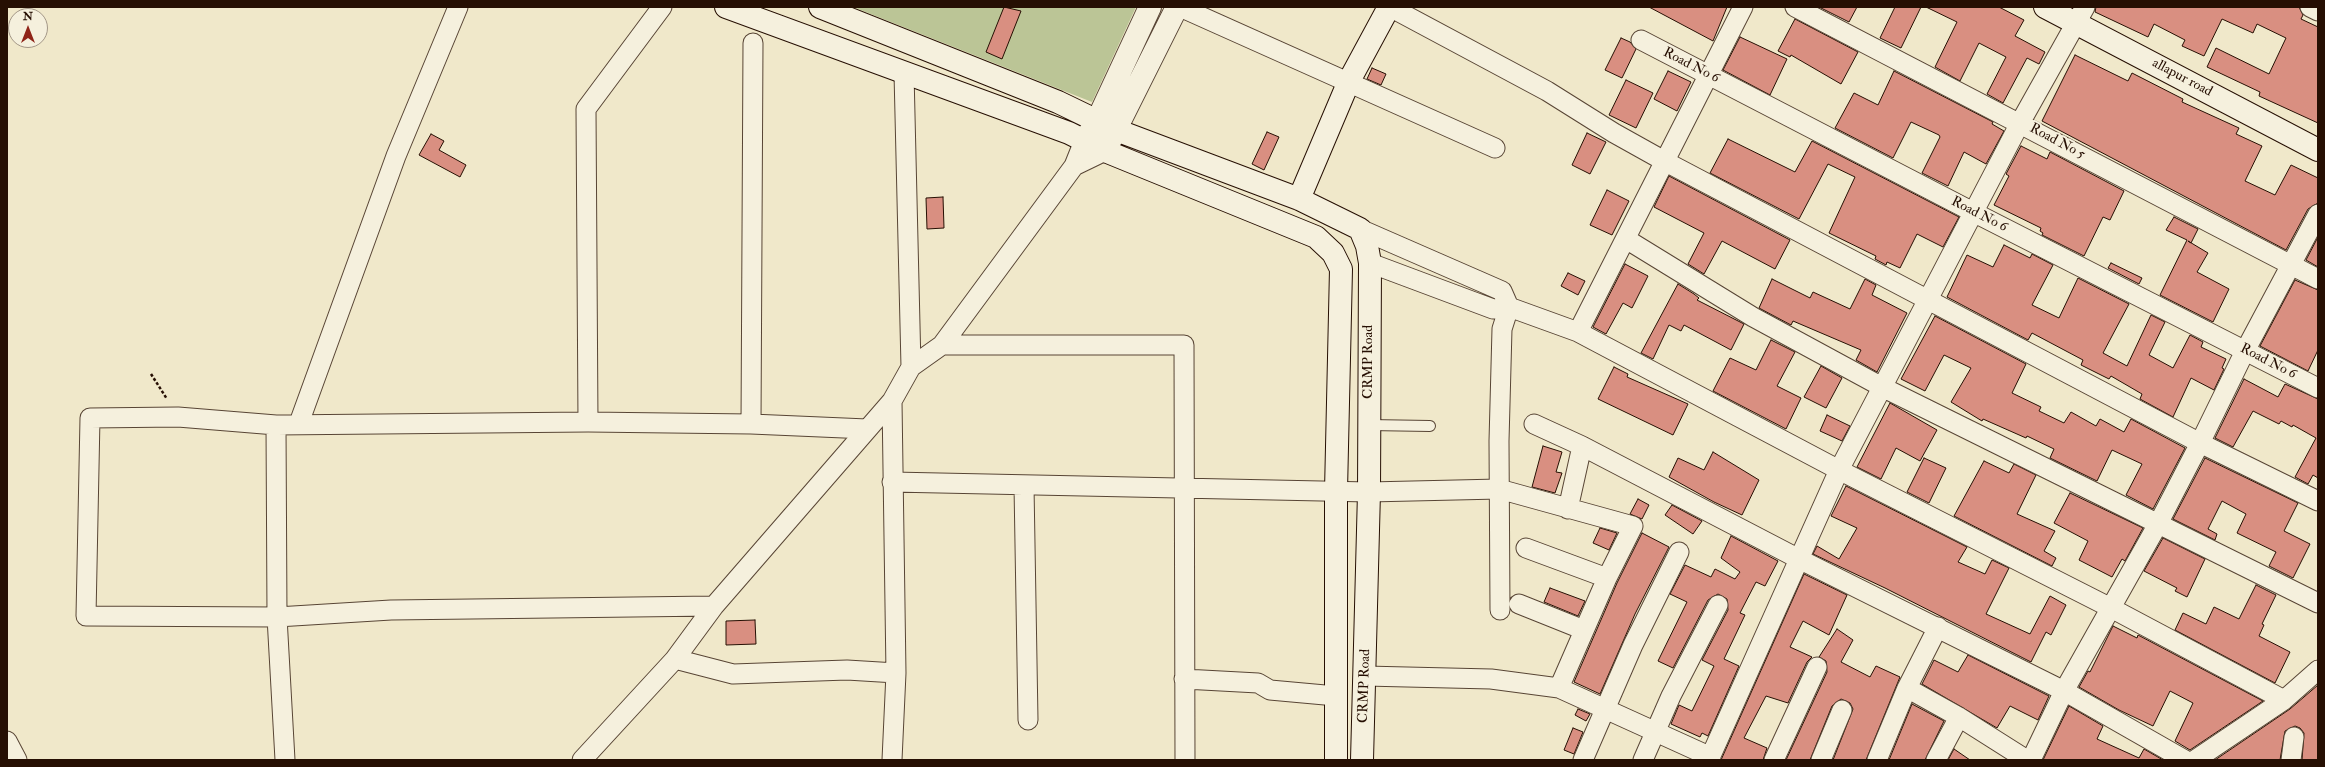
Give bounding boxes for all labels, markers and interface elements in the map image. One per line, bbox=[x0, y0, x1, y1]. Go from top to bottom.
north arrow bbox=[8, 8, 48, 48]
text: N bbox=[23, 10, 33, 23]
street label: Road No 6 bbox=[1660, 45, 1722, 87]
street label: allapur road bbox=[2149, 55, 2215, 101]
street label: Road No 5 bbox=[2026, 120, 2088, 164]
street label: Road No 6 bbox=[1948, 194, 2010, 236]
street label: CRMP Road bbox=[1361, 325, 1377, 399]
street label: Road No 6 bbox=[2237, 341, 2299, 383]
street label: CRMP Road bbox=[1355, 649, 1375, 723]

